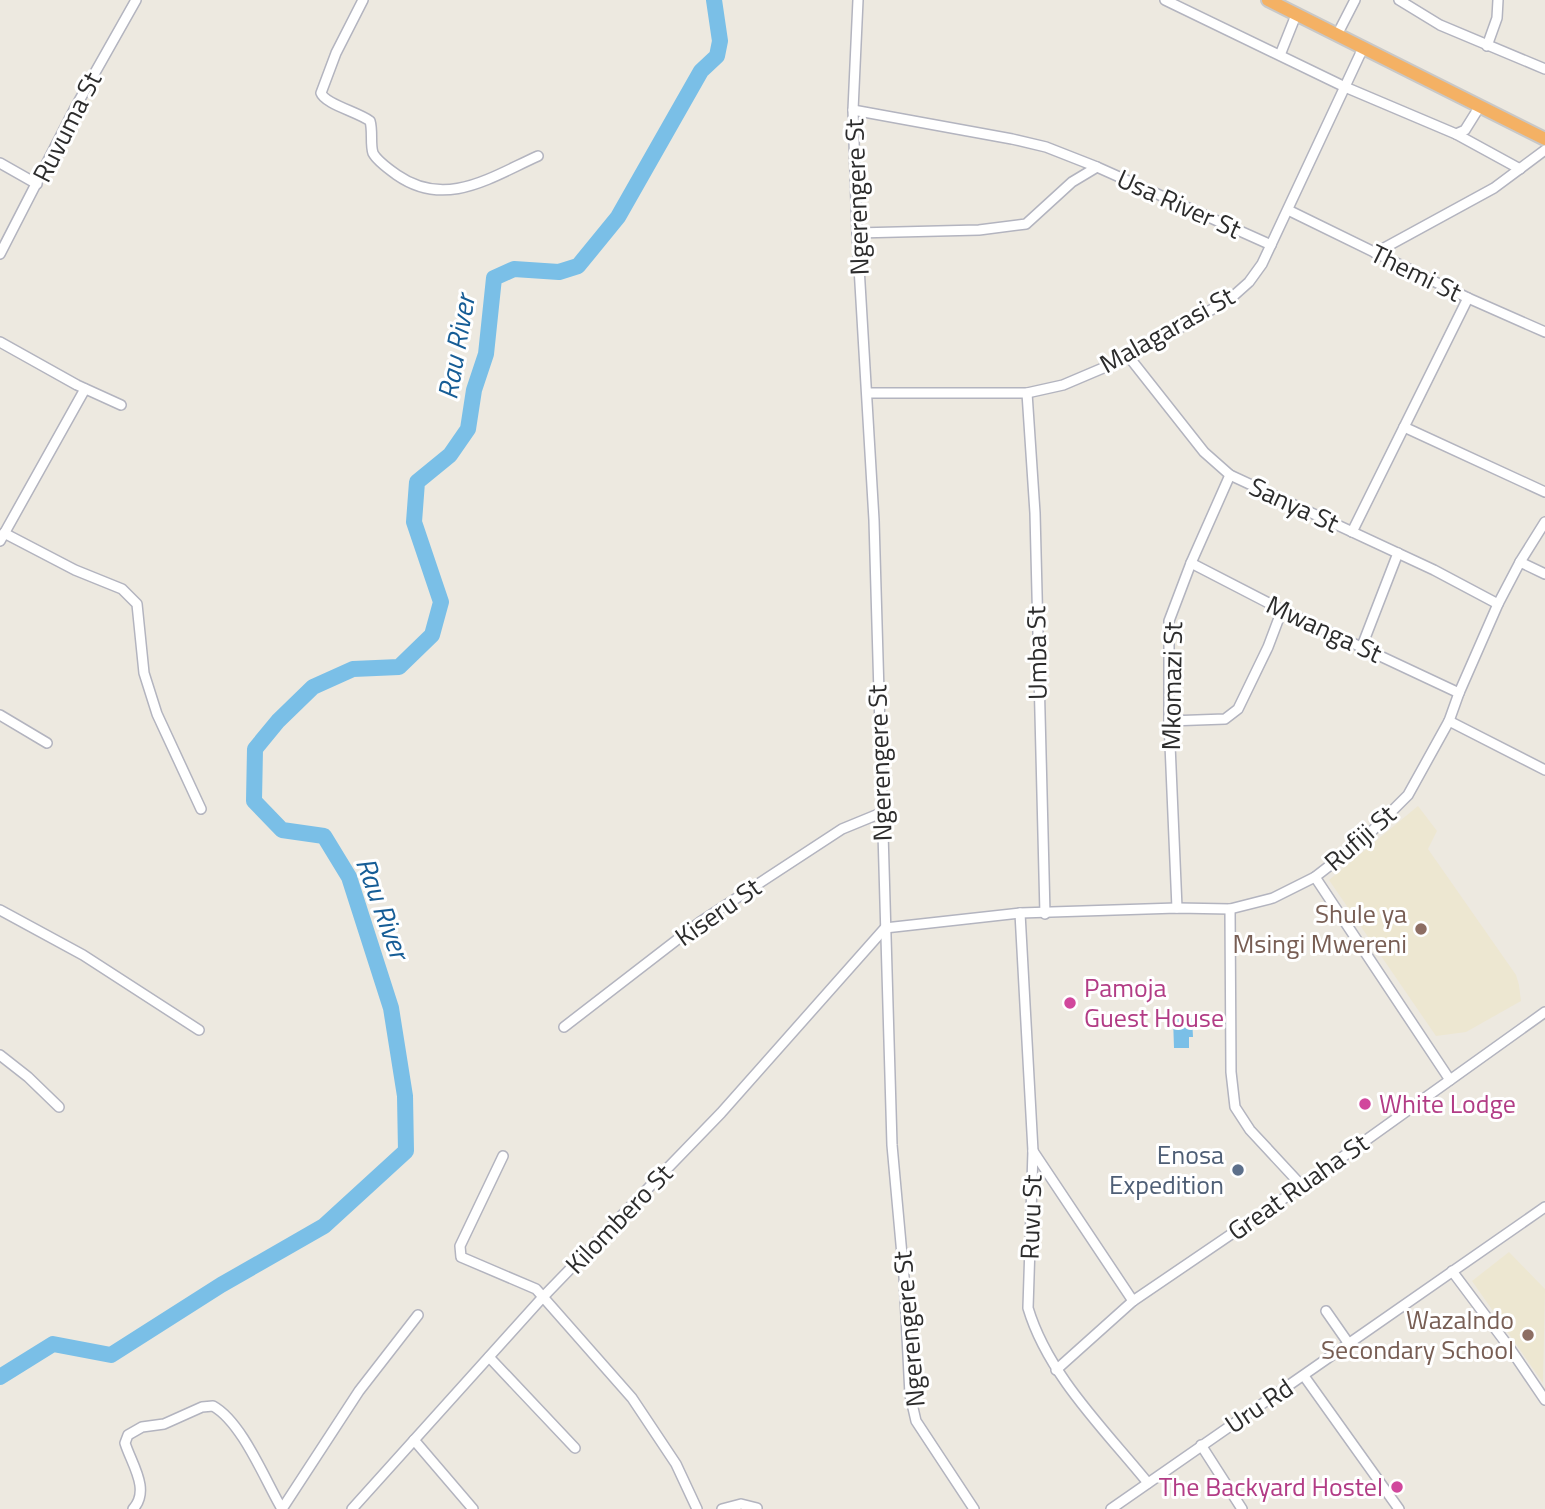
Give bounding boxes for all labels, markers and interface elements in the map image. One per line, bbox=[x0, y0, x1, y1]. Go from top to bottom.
street label: Ruvuma St bbox=[22, 65, 111, 189]
street label: Ngerengere St bbox=[834, 118, 879, 276]
street label: Usa River St bbox=[1111, 159, 1248, 248]
street label: Themi St bbox=[1364, 234, 1468, 311]
street label: Malagarasi St bbox=[1092, 276, 1241, 383]
water label: Rau River bbox=[425, 288, 486, 403]
street label: Sanya St bbox=[1243, 467, 1345, 542]
street label: Mwanga St bbox=[1260, 585, 1388, 672]
street label: Umba St bbox=[1016, 606, 1057, 700]
street label: Mkomazi St bbox=[1151, 621, 1192, 751]
street label: Ngerengere St bbox=[857, 684, 902, 842]
street label: Rufiji St bbox=[1315, 795, 1404, 880]
water label: Rau River bbox=[345, 851, 423, 968]
street label: Kiseru St bbox=[667, 868, 769, 955]
place label: Shule ya Msingi Mwereni bbox=[1232, 894, 1407, 963]
marker: Shule ya Msingi Mwereni bbox=[1413, 921, 1429, 937]
place label: Pamoja Guest House bbox=[1084, 968, 1224, 1037]
marker: Pamoja Guest House bbox=[1062, 995, 1078, 1011]
place label: White Lodge bbox=[1379, 1084, 1516, 1123]
marker: White Lodge bbox=[1357, 1096, 1373, 1112]
street label: Great Ruaha St bbox=[1219, 1124, 1376, 1250]
place label: Enosa Expedition bbox=[1109, 1135, 1224, 1204]
street label: Kilombero St bbox=[556, 1155, 681, 1283]
marker: Enosa Expedition bbox=[1230, 1162, 1246, 1178]
street label: Ruvu St bbox=[1010, 1174, 1051, 1260]
street label: Ngerengere St bbox=[882, 1249, 935, 1409]
place label: Wazalndo Secondary School bbox=[1321, 1300, 1514, 1369]
marker: Wazalndo Secondary School bbox=[1520, 1327, 1536, 1343]
street label: Uru Rd bbox=[1217, 1369, 1301, 1443]
place label: The Backyard Hostel bbox=[1159, 1467, 1383, 1506]
marker: The Backyard Hostel bbox=[1389, 1479, 1405, 1495]

